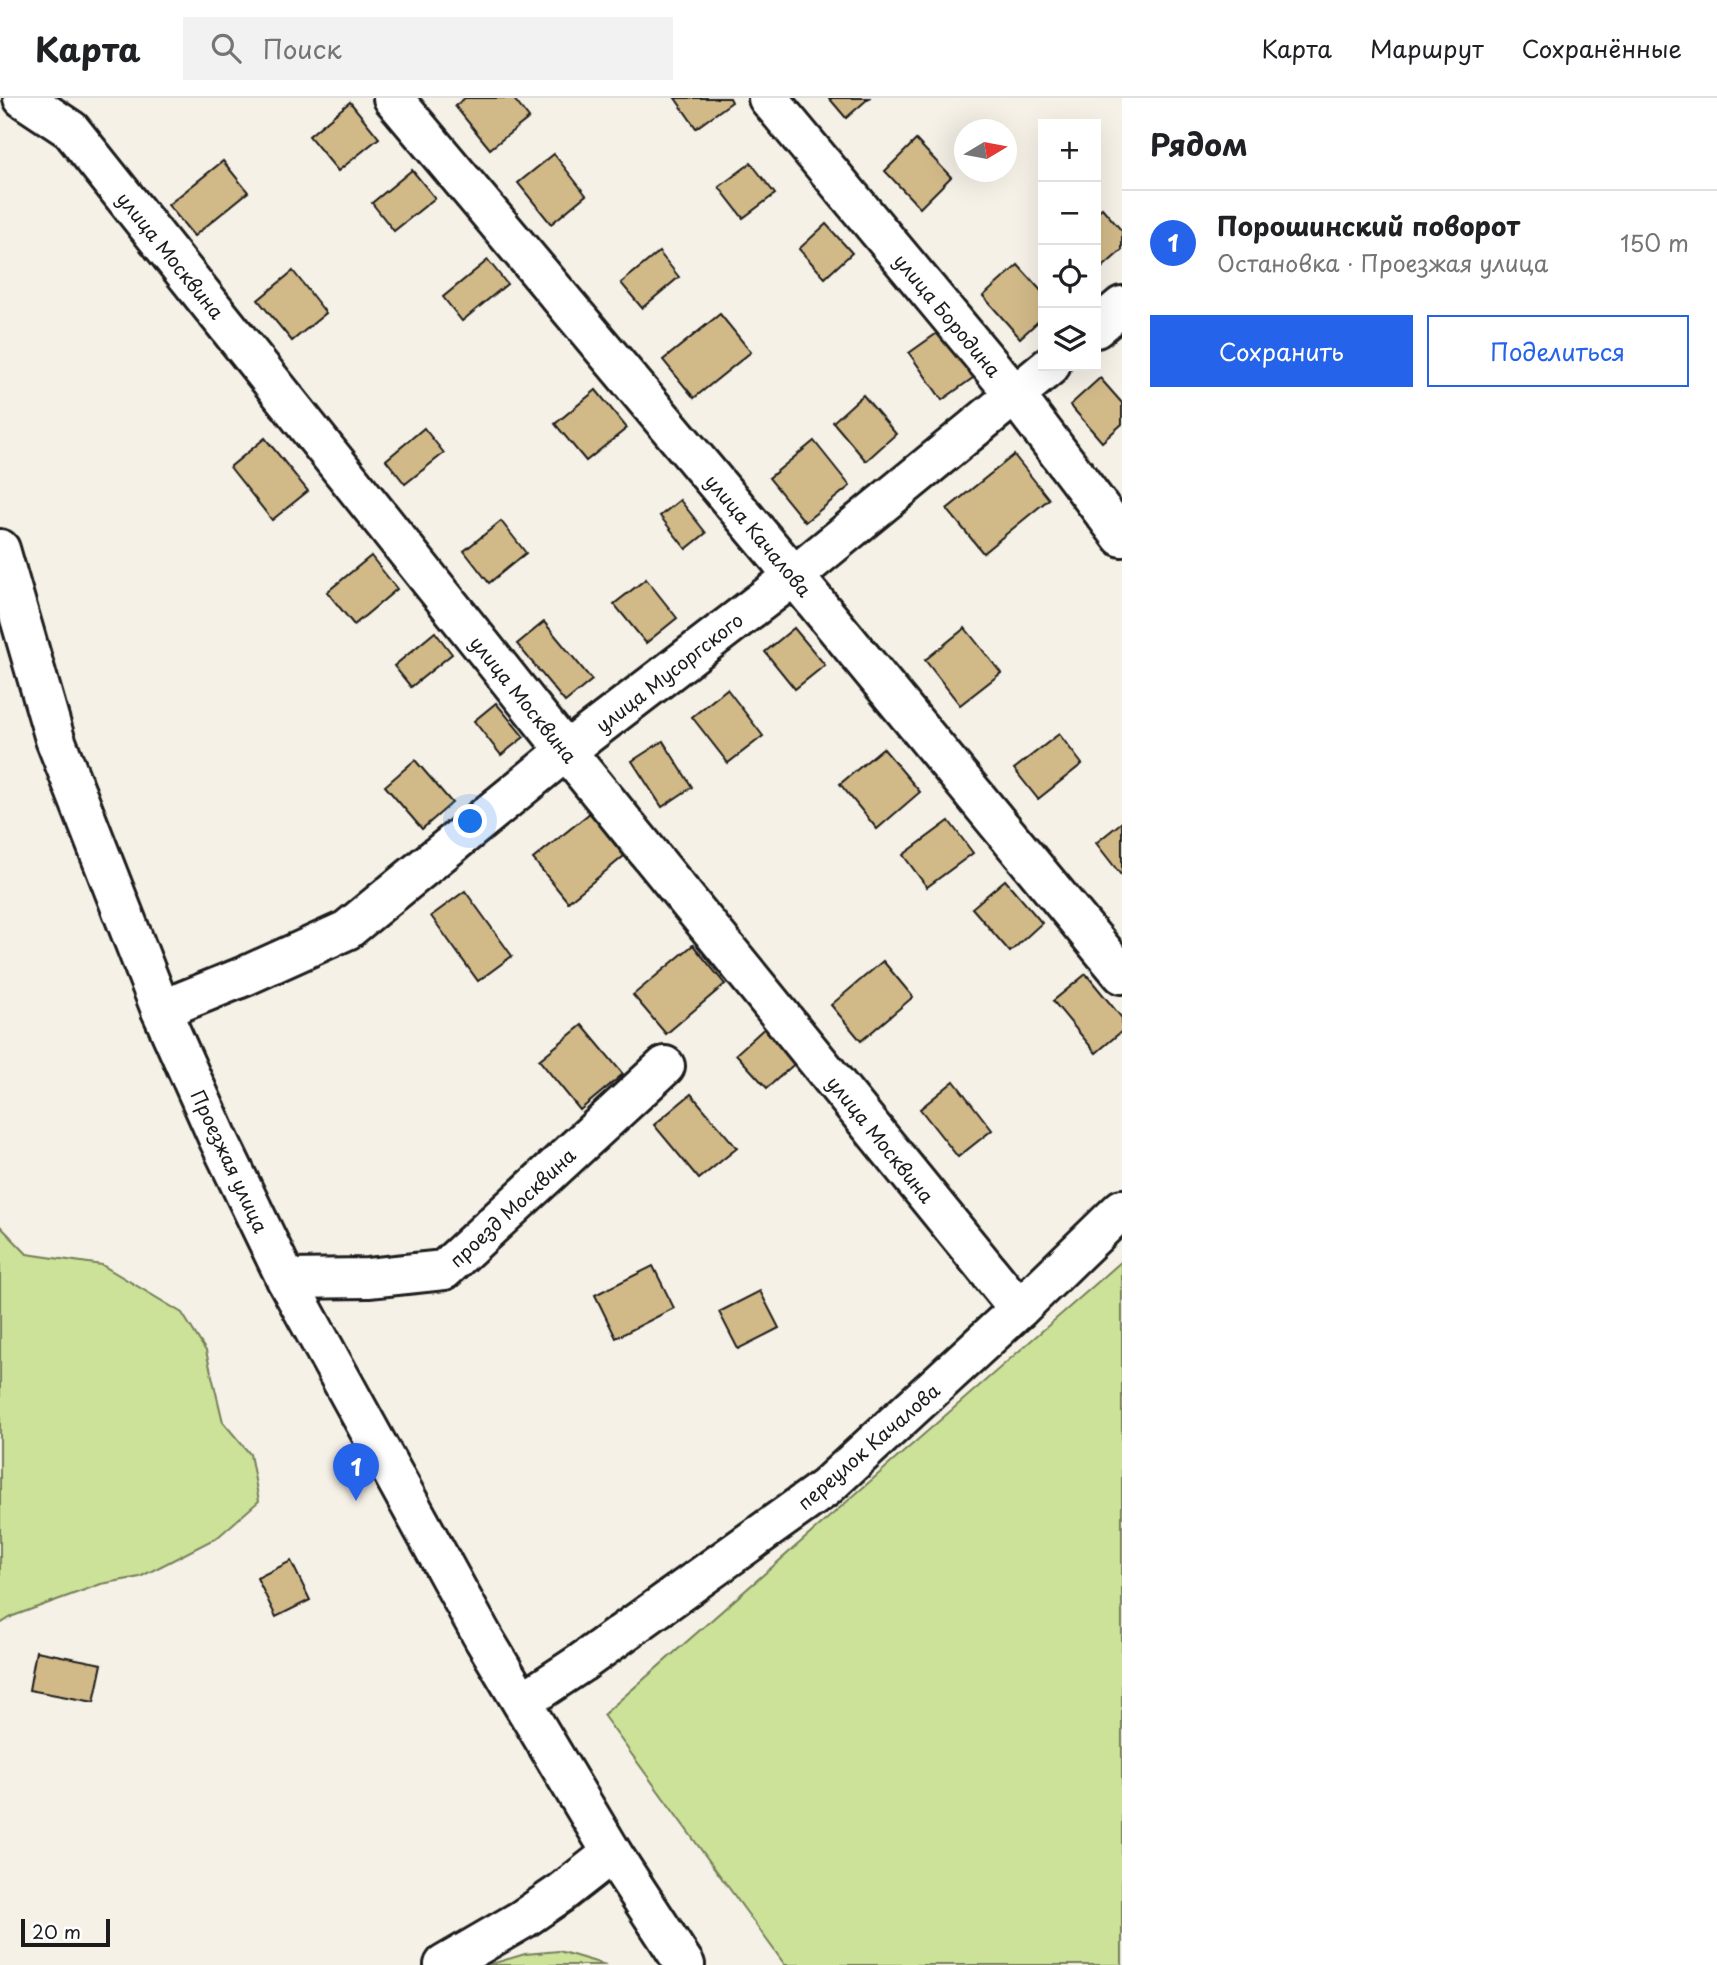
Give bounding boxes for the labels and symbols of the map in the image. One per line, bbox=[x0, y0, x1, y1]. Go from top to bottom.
north arrow bbox=[954, 119, 1017, 182]
street label: улица Москвина bbox=[111, 185, 231, 325]
street label: улица Бородина bbox=[888, 247, 1008, 383]
street label: улица Качалова bbox=[699, 468, 819, 603]
street label: улица Мусоргского bbox=[589, 605, 749, 739]
street label: улица Москвина bbox=[464, 629, 584, 769]
your location bbox=[453, 804, 487, 838]
street label: улица Москвина bbox=[821, 1069, 941, 1209]
street label: Проезжая улица bbox=[185, 1085, 275, 1237]
street label: проезд Москвина bbox=[443, 1141, 581, 1273]
street label: переулок Качалова bbox=[791, 1376, 945, 1516]
pin: 1 bbox=[333, 1443, 379, 1501]
scale bar bbox=[21, 1916, 110, 1948]

